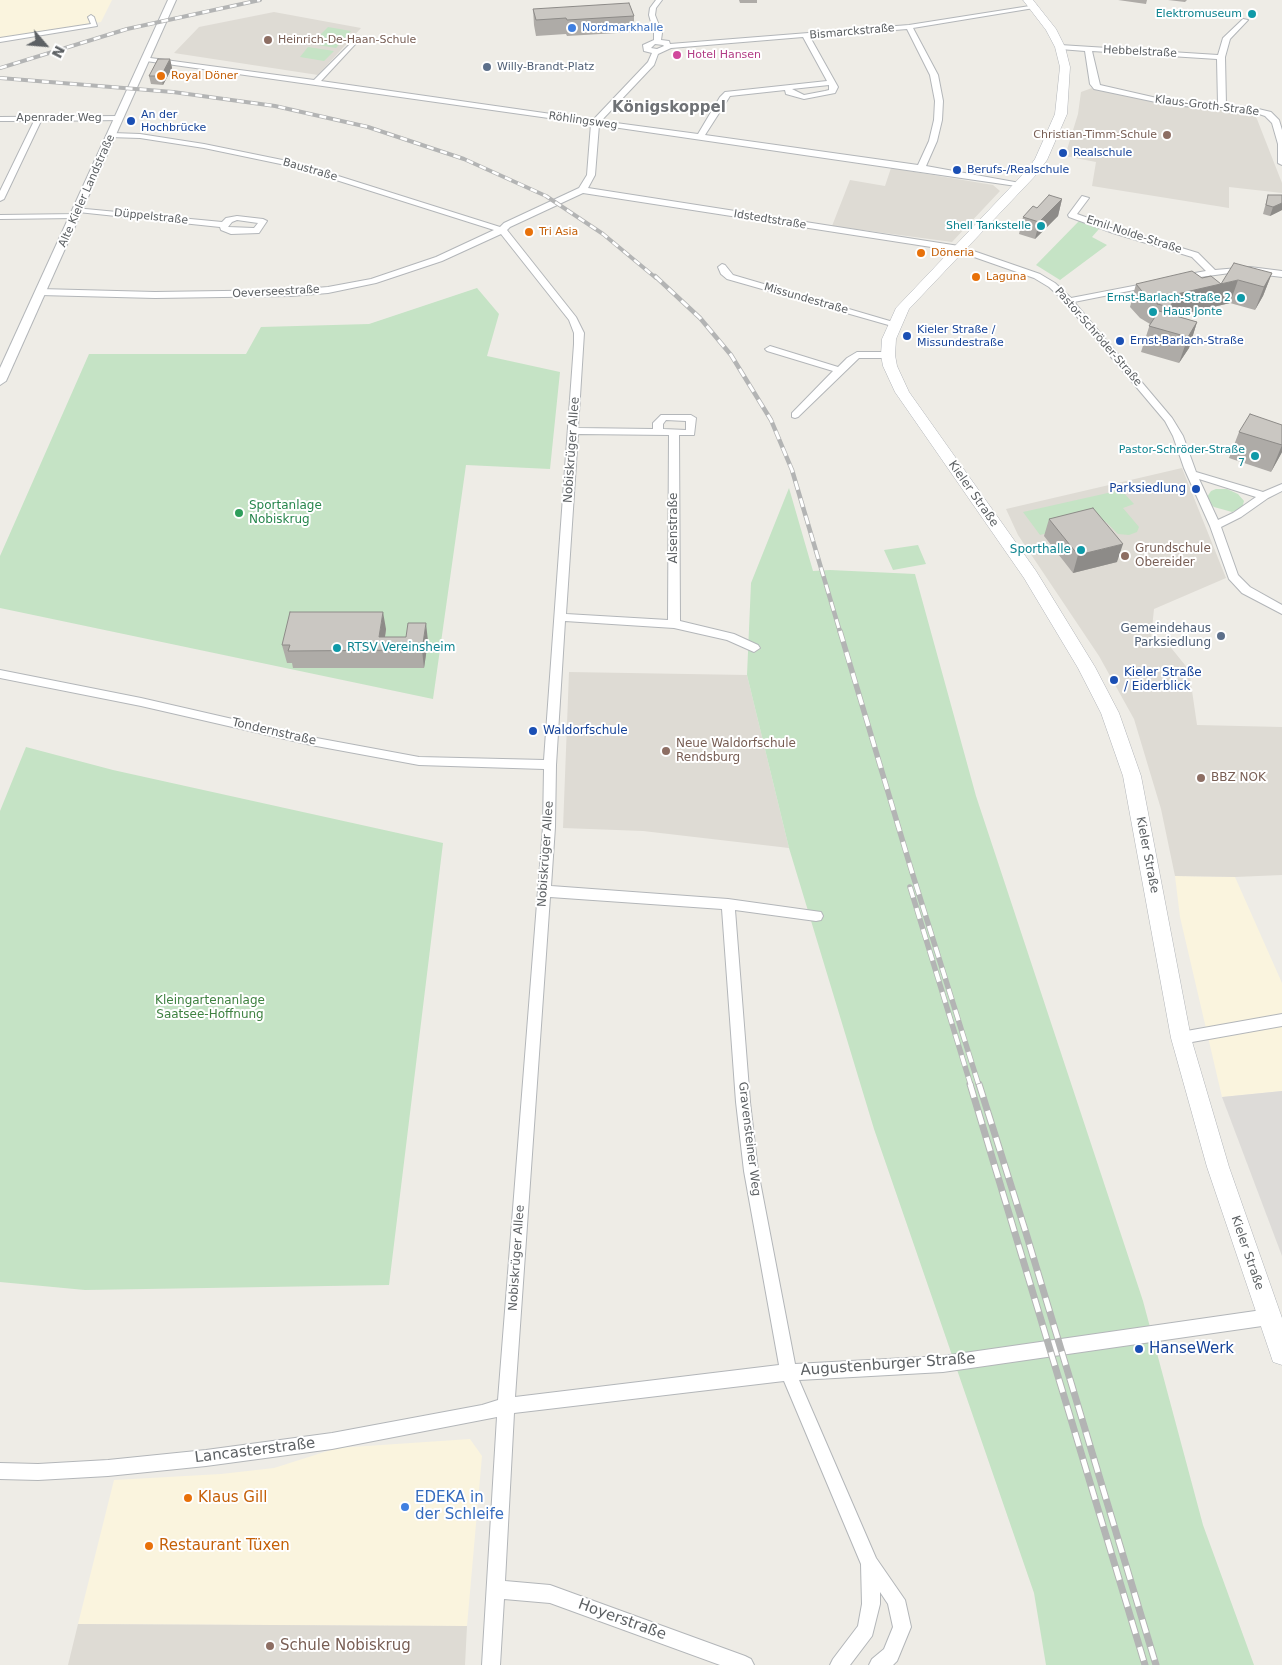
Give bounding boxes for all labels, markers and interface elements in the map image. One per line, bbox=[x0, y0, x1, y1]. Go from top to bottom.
place label: Elektromuseum bbox=[1156, 7, 1242, 21]
marker: Elektromuseum bbox=[1246, 8, 1258, 20]
north arrow bbox=[20, 20, 70, 70]
place label: Nordmarkhalle bbox=[582, 21, 663, 35]
marker: Nordmarkhalle bbox=[566, 22, 578, 34]
street label: Bismarckstraße bbox=[809, 22, 895, 42]
place label: Heinrich-De-Haan-Schule bbox=[278, 33, 416, 47]
marker: Heinrich-De-Haan-Schule bbox=[262, 34, 274, 46]
text: N bbox=[49, 43, 68, 61]
street label: Hebbelstraße bbox=[1103, 43, 1177, 61]
place label: Hotel Hansen bbox=[687, 48, 761, 62]
marker: Hotel Hansen bbox=[671, 49, 683, 61]
place label: Willy-Brandt-Platz bbox=[497, 60, 594, 74]
marker: Willy-Brandt-Platz bbox=[481, 61, 493, 73]
place label: Royal Döner bbox=[171, 69, 238, 83]
marker: Royal Döner bbox=[155, 70, 167, 82]
street label: Klaus-Groth-Straße bbox=[1154, 93, 1260, 119]
district label: Königskoppel bbox=[612, 99, 726, 117]
place label: An der Hochbrücke bbox=[141, 108, 206, 134]
street label: Röhlingsweg bbox=[548, 110, 618, 132]
street label: Apenrader Weg bbox=[16, 111, 102, 125]
marker: An der Hochbrücke bbox=[125, 115, 137, 127]
place label: Christian-Timm-Schule bbox=[1033, 128, 1157, 142]
marker: Christian-Timm-Schule bbox=[1161, 129, 1173, 141]
street label: Alte Kieler Landstraße bbox=[56, 133, 118, 249]
place label: Realschule bbox=[1073, 146, 1132, 160]
marker: Realschule bbox=[1057, 147, 1069, 159]
street label: Baustraße bbox=[281, 156, 339, 184]
place label: Berufs-/Realschule bbox=[967, 163, 1069, 177]
marker: Berufs-/Realschule bbox=[951, 164, 963, 176]
street label: Düppelstraße bbox=[113, 207, 189, 227]
street label: Idstedtstraße bbox=[733, 208, 807, 232]
street label: Emil-Nolde-Straße bbox=[1085, 213, 1183, 257]
place label: Shell Tankstelle bbox=[946, 219, 1031, 233]
marker: Shell Tankstelle bbox=[1035, 220, 1047, 232]
place label: Tri Asia bbox=[539, 225, 578, 239]
marker: Tri Asia bbox=[523, 226, 535, 238]
place label: Döneria bbox=[931, 246, 974, 260]
marker: Döneria bbox=[915, 247, 927, 259]
place label: Laguna bbox=[986, 270, 1027, 284]
marker: Laguna bbox=[970, 271, 982, 283]
street label: Missundestraße bbox=[763, 281, 849, 317]
street label: Oeverseestraße bbox=[232, 283, 320, 301]
street label: Pastor-Schröder-Straße bbox=[1052, 285, 1144, 389]
place label: Ernst-Barlach-Straße 2 bbox=[1107, 291, 1231, 305]
marker: Ernst-Barlach-Straße 2 bbox=[1235, 292, 1247, 304]
place label: Haus Jonte bbox=[1163, 305, 1222, 319]
marker: Haus Jonte bbox=[1147, 306, 1159, 318]
place label: Kieler Straße / Missundestraße bbox=[917, 323, 1004, 349]
marker: Kieler Straße / Missundestraße bbox=[901, 330, 913, 342]
place label: Ernst-Barlach-Straße bbox=[1130, 334, 1244, 348]
marker: Ernst-Barlach-Straße bbox=[1114, 335, 1126, 347]
street label: Nobiskrüger Allee bbox=[561, 396, 583, 504]
place label: Pastor-Schröder-Straße 7 bbox=[1119, 443, 1245, 469]
marker: Pastor-Schröder-Straße 7 bbox=[1249, 450, 1261, 462]
street label: Kieler Straße bbox=[945, 458, 1001, 530]
place label: Parksiedlung bbox=[1109, 482, 1186, 496]
marker: Parksiedlung bbox=[1190, 483, 1202, 495]
street label: Alsenstraße bbox=[667, 493, 681, 563]
place label: Sportanlage Nobiskrug bbox=[249, 499, 322, 527]
marker: Sportanlage Nobiskrug bbox=[233, 507, 245, 519]
place label: Grundschule Obereider bbox=[1135, 542, 1211, 570]
place label: Sporthalle bbox=[1010, 543, 1071, 557]
marker: Sporthalle bbox=[1075, 544, 1087, 556]
marker: Grundschule Obereider bbox=[1119, 550, 1131, 562]
place label: Gemeindehaus Parksiedlung bbox=[1120, 622, 1211, 650]
marker: Gemeindehaus Parksiedlung bbox=[1215, 630, 1227, 642]
place label: RTSV Vereinsheim bbox=[347, 641, 455, 655]
marker: RTSV Vereinsheim bbox=[331, 642, 343, 654]
place label: Kieler Straße / Eiderblick bbox=[1124, 666, 1202, 694]
marker: Kieler Straße / Eiderblick bbox=[1108, 674, 1120, 686]
street label: Tondernstraße bbox=[231, 715, 317, 749]
place label: Waldorfschule bbox=[543, 724, 628, 738]
marker: Waldorfschule bbox=[527, 725, 539, 737]
place label: Neue Waldorfschule Rendsburg bbox=[676, 737, 796, 765]
marker: Neue Waldorfschule Rendsburg bbox=[660, 745, 672, 757]
place label: BBZ NOK bbox=[1211, 771, 1266, 785]
marker: BBZ NOK bbox=[1195, 772, 1207, 784]
street label: Nobiskrüger Allee bbox=[535, 800, 557, 908]
street label: Kieler Straße bbox=[1133, 816, 1161, 894]
park label: Kleingartenanlage Saatsee-Hoffnung bbox=[155, 994, 265, 1022]
street label: Gravensteiner Weg bbox=[735, 1081, 763, 1197]
street label: Nobiskrüger Allee bbox=[506, 1204, 528, 1312]
street label: Kieler Straße bbox=[1228, 1214, 1266, 1292]
place label: HanseWerk bbox=[1149, 1340, 1234, 1358]
marker: HanseWerk bbox=[1133, 1343, 1145, 1355]
street label: Augustenburger Straße bbox=[800, 1350, 976, 1380]
street label: Lancasterstraße bbox=[194, 1435, 316, 1467]
place label: Klaus Gill bbox=[198, 1489, 267, 1507]
place label: EDEKA in der Schleife bbox=[415, 1489, 504, 1524]
marker: Klaus Gill bbox=[182, 1492, 194, 1504]
marker: EDEKA in der Schleife bbox=[399, 1501, 411, 1513]
place label: Restaurant Tüxen bbox=[159, 1537, 290, 1555]
marker: Restaurant Tüxen bbox=[143, 1540, 155, 1552]
street label: Hoyerstraße bbox=[575, 1596, 669, 1644]
place label: Schule Nobiskrug bbox=[280, 1637, 411, 1655]
marker: Schule Nobiskrug bbox=[264, 1640, 276, 1652]

